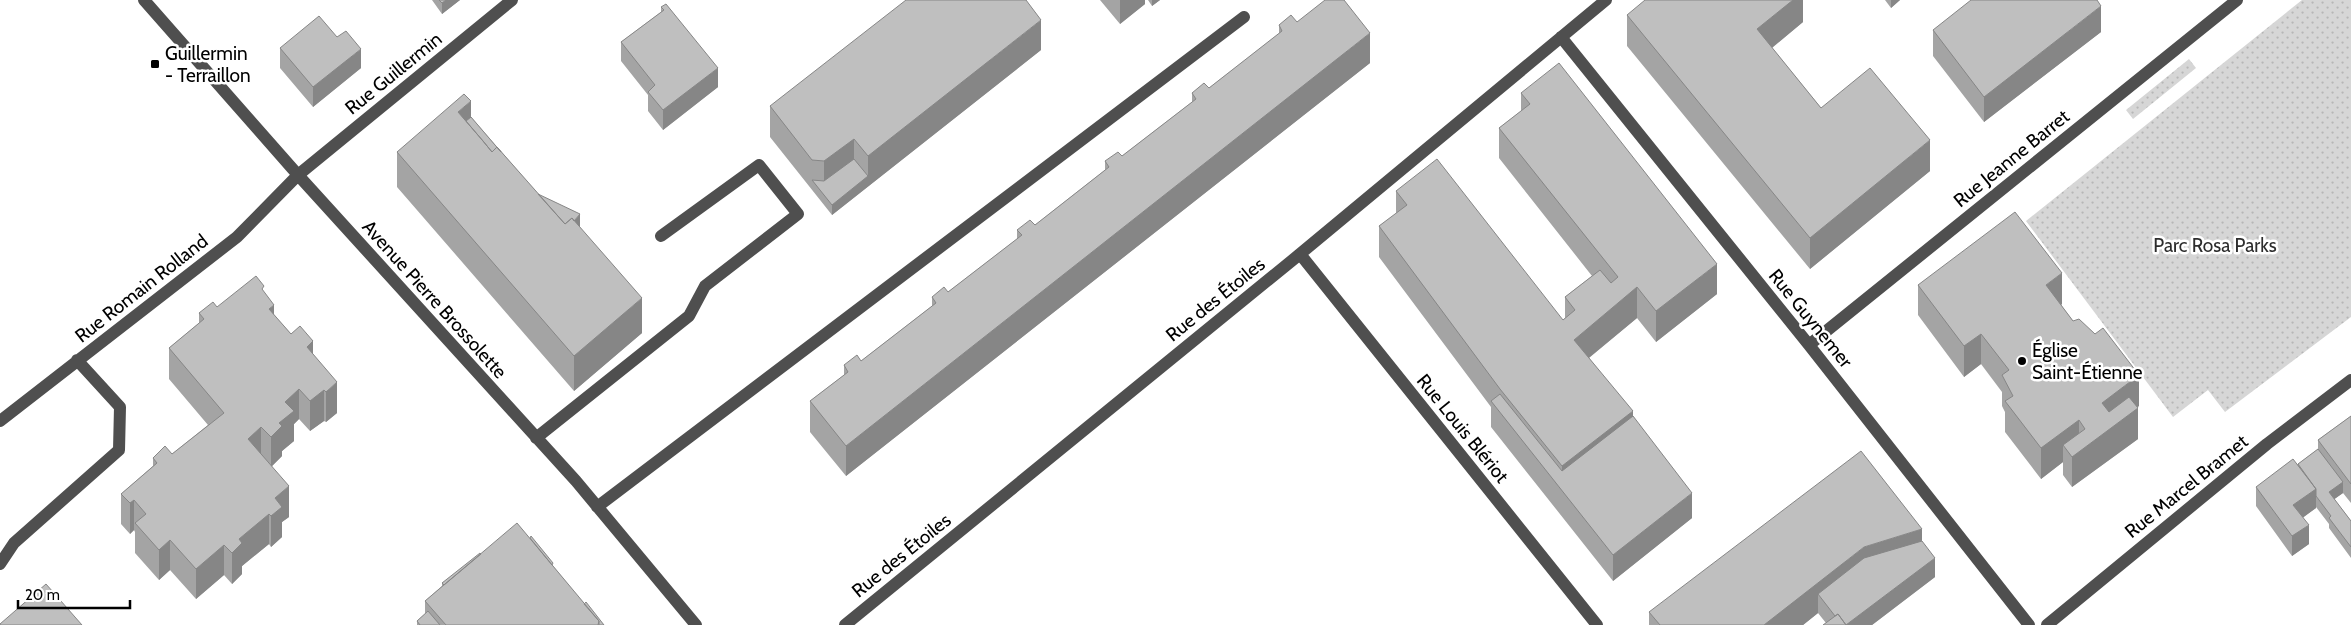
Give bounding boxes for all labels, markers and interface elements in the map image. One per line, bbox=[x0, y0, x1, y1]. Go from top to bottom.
street label: Rue Guillermin bbox=[340, 27, 446, 119]
place label: Guillermin - Terraillon bbox=[165, 42, 251, 87]
marker: Guillermin - Terraillon bbox=[149, 58, 161, 70]
street label: Rue Jeanne Barret bbox=[1949, 104, 2074, 212]
street label: Avenue Pierre Brossolette bbox=[357, 215, 512, 383]
street label: Rue Romain Rolland bbox=[70, 229, 212, 347]
park label: Parc Rosa Parks bbox=[2153, 234, 2277, 257]
street label: Rue des Étoiles bbox=[1161, 252, 1270, 346]
street label: Rue Guynemer bbox=[1764, 264, 1857, 372]
place label: Église Saint-Étienne bbox=[2032, 338, 2143, 384]
marker: Église Saint-Étienne bbox=[2016, 355, 2028, 367]
street label: Rue Louis Blériot bbox=[1412, 369, 1514, 488]
street label: Rue Marcel Bramet bbox=[2120, 429, 2253, 543]
street label: Rue des Étoiles bbox=[847, 508, 956, 602]
scale bar bbox=[18, 578, 130, 610]
text: 20 m bbox=[25, 586, 60, 604]

